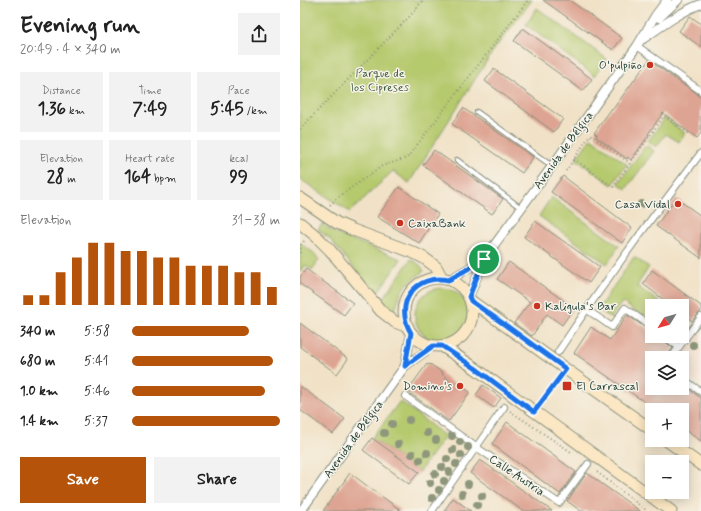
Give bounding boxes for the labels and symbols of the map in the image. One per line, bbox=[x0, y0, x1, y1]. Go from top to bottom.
place label: O'pulpiño bbox=[599, 58, 642, 74]
marker: O'pulpiño bbox=[645, 60, 655, 70]
park label: Parque de los Cipreses bbox=[351, 66, 410, 96]
street label: Avenida de Bélgica bbox=[530, 108, 598, 193]
place label: Casa Vidal bbox=[615, 197, 670, 213]
marker: Casa Vidal bbox=[673, 199, 683, 209]
place label: CaixaBank bbox=[408, 216, 466, 232]
marker: CaixaBank bbox=[395, 218, 405, 228]
pin bbox=[467, 242, 501, 276]
place label: Kaligula's Bar bbox=[545, 299, 617, 315]
north arrow bbox=[645, 299, 689, 343]
marker: Kaligula's Bar bbox=[532, 301, 542, 311]
place label: Domino's bbox=[403, 379, 453, 395]
place label: El Carrascal bbox=[576, 379, 639, 395]
marker: El Carrascal bbox=[561, 380, 573, 392]
marker: Domino's bbox=[455, 381, 465, 391]
street label: Avenida de Bélgica bbox=[320, 397, 388, 482]
street label: Calle Austria bbox=[486, 451, 547, 500]

